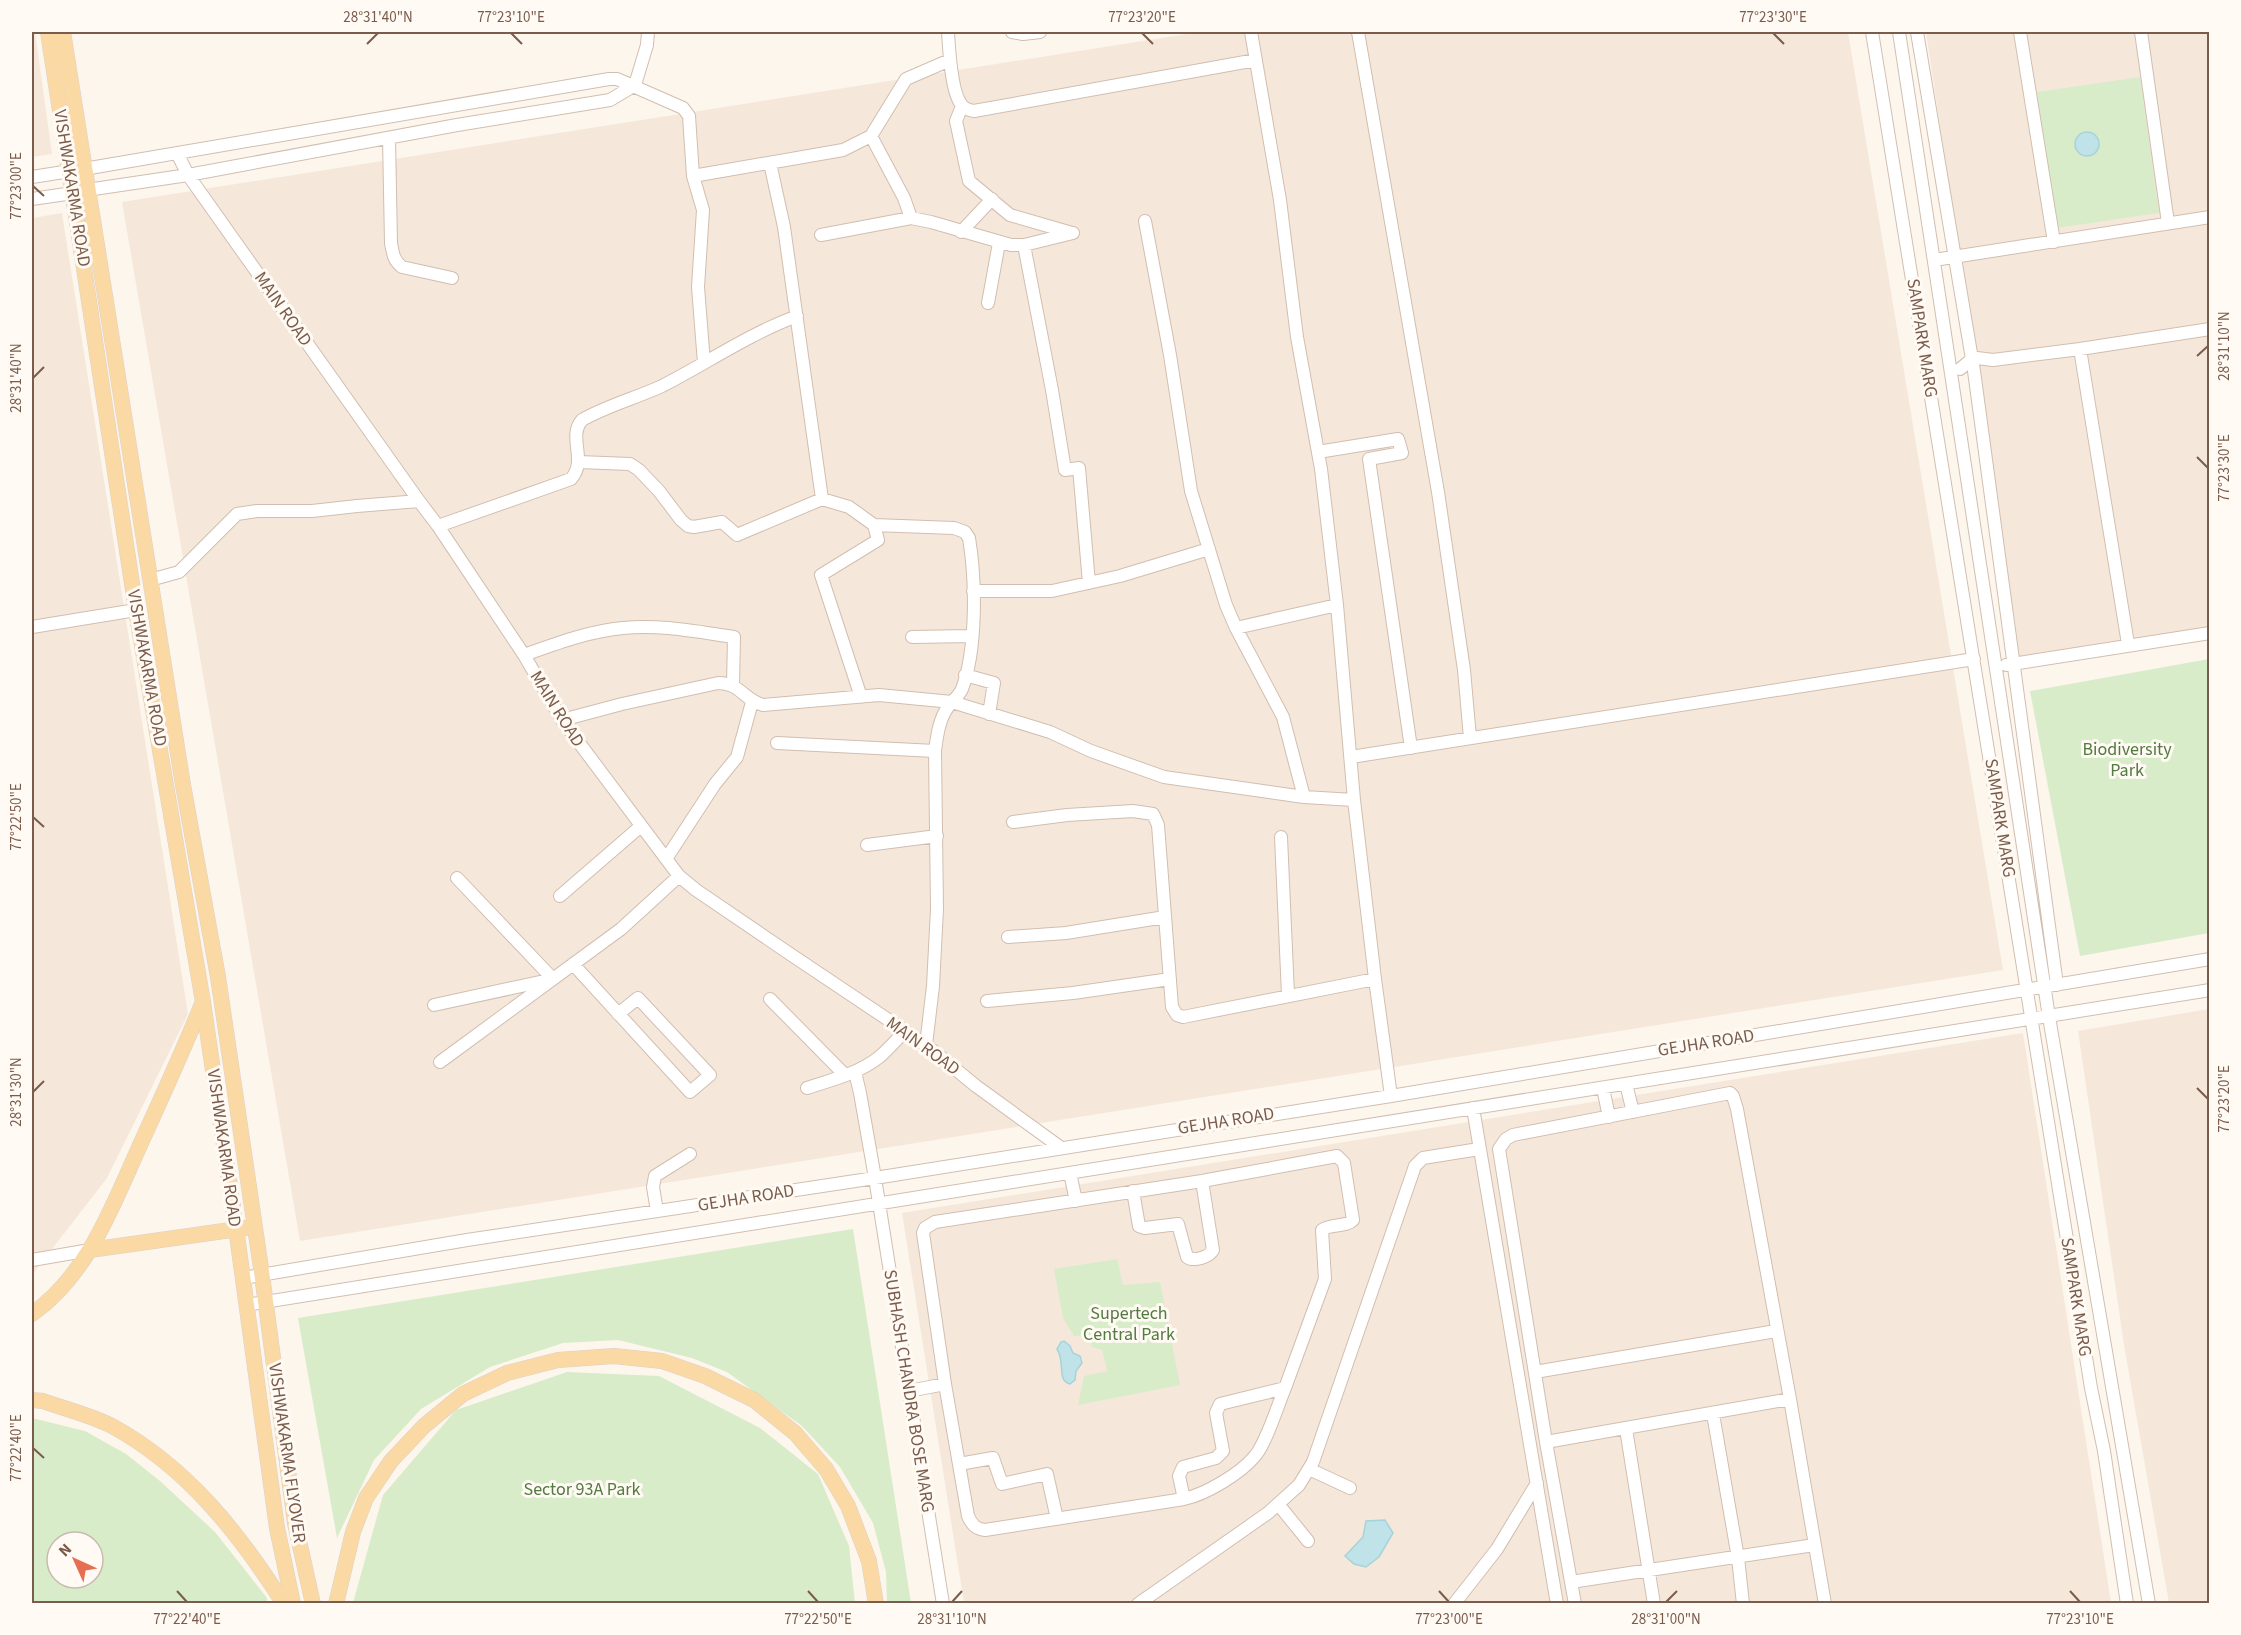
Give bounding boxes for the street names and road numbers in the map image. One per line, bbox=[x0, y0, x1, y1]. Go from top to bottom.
street label: VISHWAKARMA ROAD bbox=[47, 108, 97, 268]
street label: MAIN ROAD bbox=[248, 267, 318, 351]
street label: SAMPARK MARG bbox=[1900, 277, 1944, 399]
street label: VISHWAKARMA ROAD bbox=[121, 588, 173, 748]
street label: MAIN ROAD bbox=[524, 666, 590, 752]
street label: SAMPARK MARG bbox=[1978, 757, 2022, 879]
street label: MAIN ROAD bbox=[881, 1011, 965, 1081]
street label: GEJHA ROAD bbox=[1656, 1023, 1756, 1063]
street label: VISHWAKARMA ROAD bbox=[201, 1068, 247, 1228]
street label: GEJHA ROAD bbox=[1176, 1101, 1276, 1141]
street label: GEJHA ROAD bbox=[696, 1178, 796, 1218]
street label: SAMPARK MARG bbox=[2054, 1236, 2098, 1358]
street label: SUBHASH CHANDRA BOSE MARG bbox=[877, 1268, 941, 1514]
street label: VISHWAKARMA FLYOVER bbox=[262, 1361, 312, 1545]

